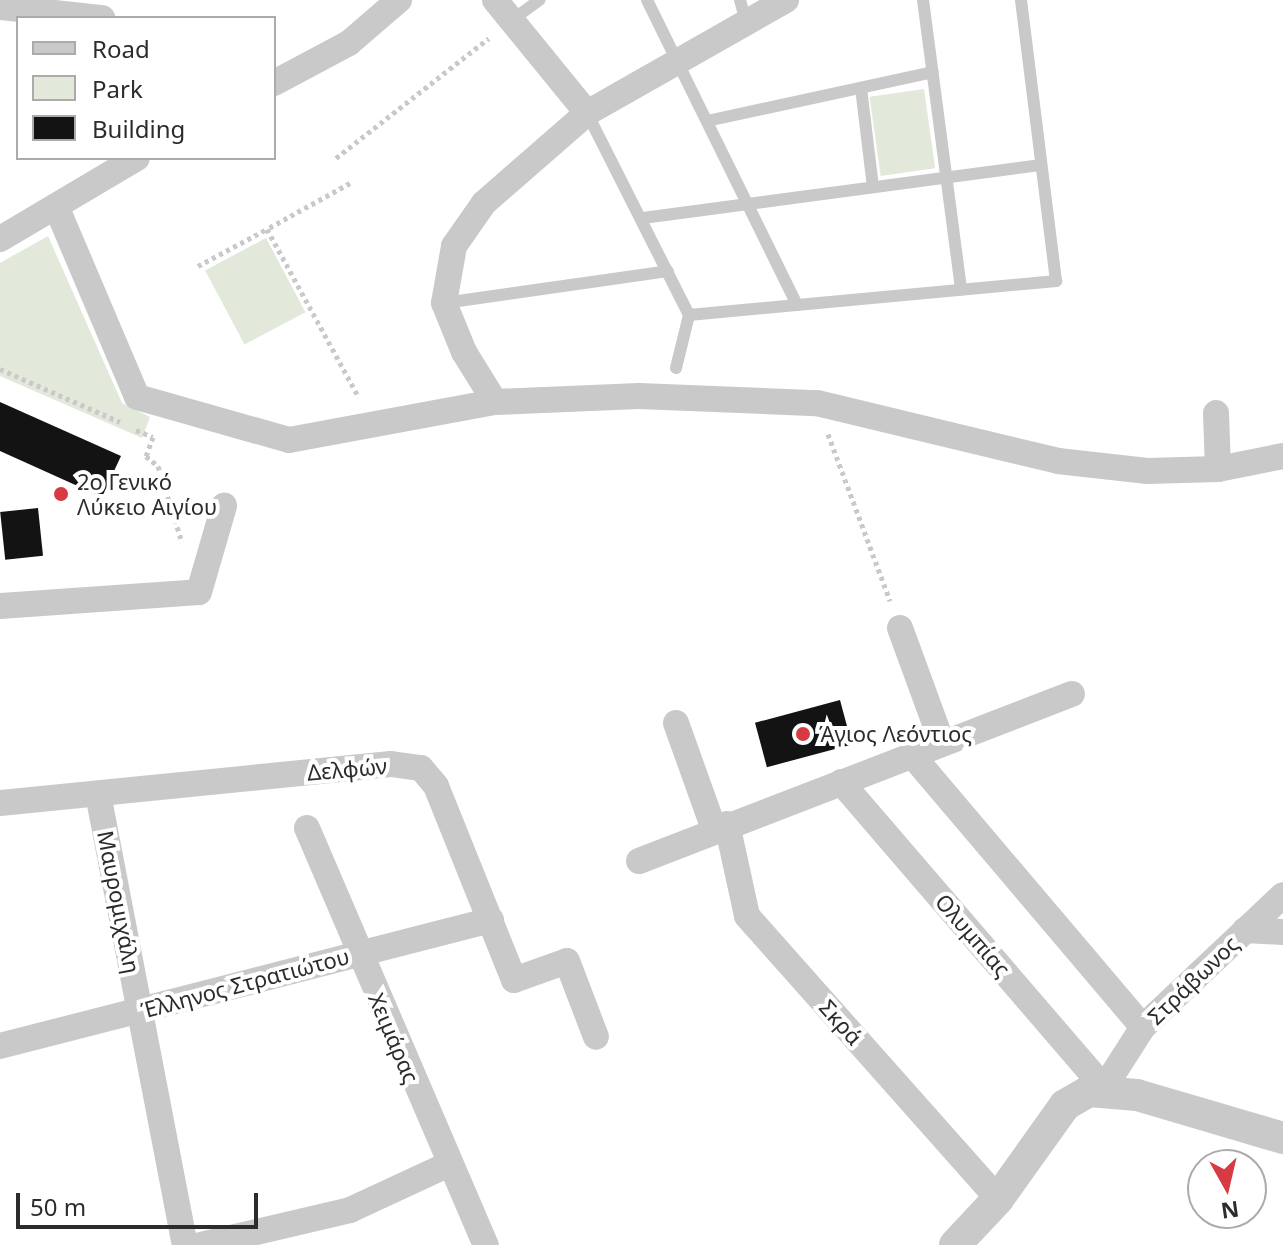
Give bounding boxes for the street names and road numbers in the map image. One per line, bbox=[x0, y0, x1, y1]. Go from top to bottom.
street label: Δελφών bbox=[306, 752, 388, 786]
street label: Μαυρομιχάλη bbox=[92, 828, 146, 976]
street label: Ολυμπίας bbox=[930, 888, 1016, 982]
street label: Στράβωνος bbox=[1142, 930, 1244, 1030]
street label: Έλληνος Στρατιώτου bbox=[138, 942, 352, 1024]
street label: Χειμάρας bbox=[363, 989, 425, 1087]
street label: Σκρά bbox=[814, 994, 868, 1050]

